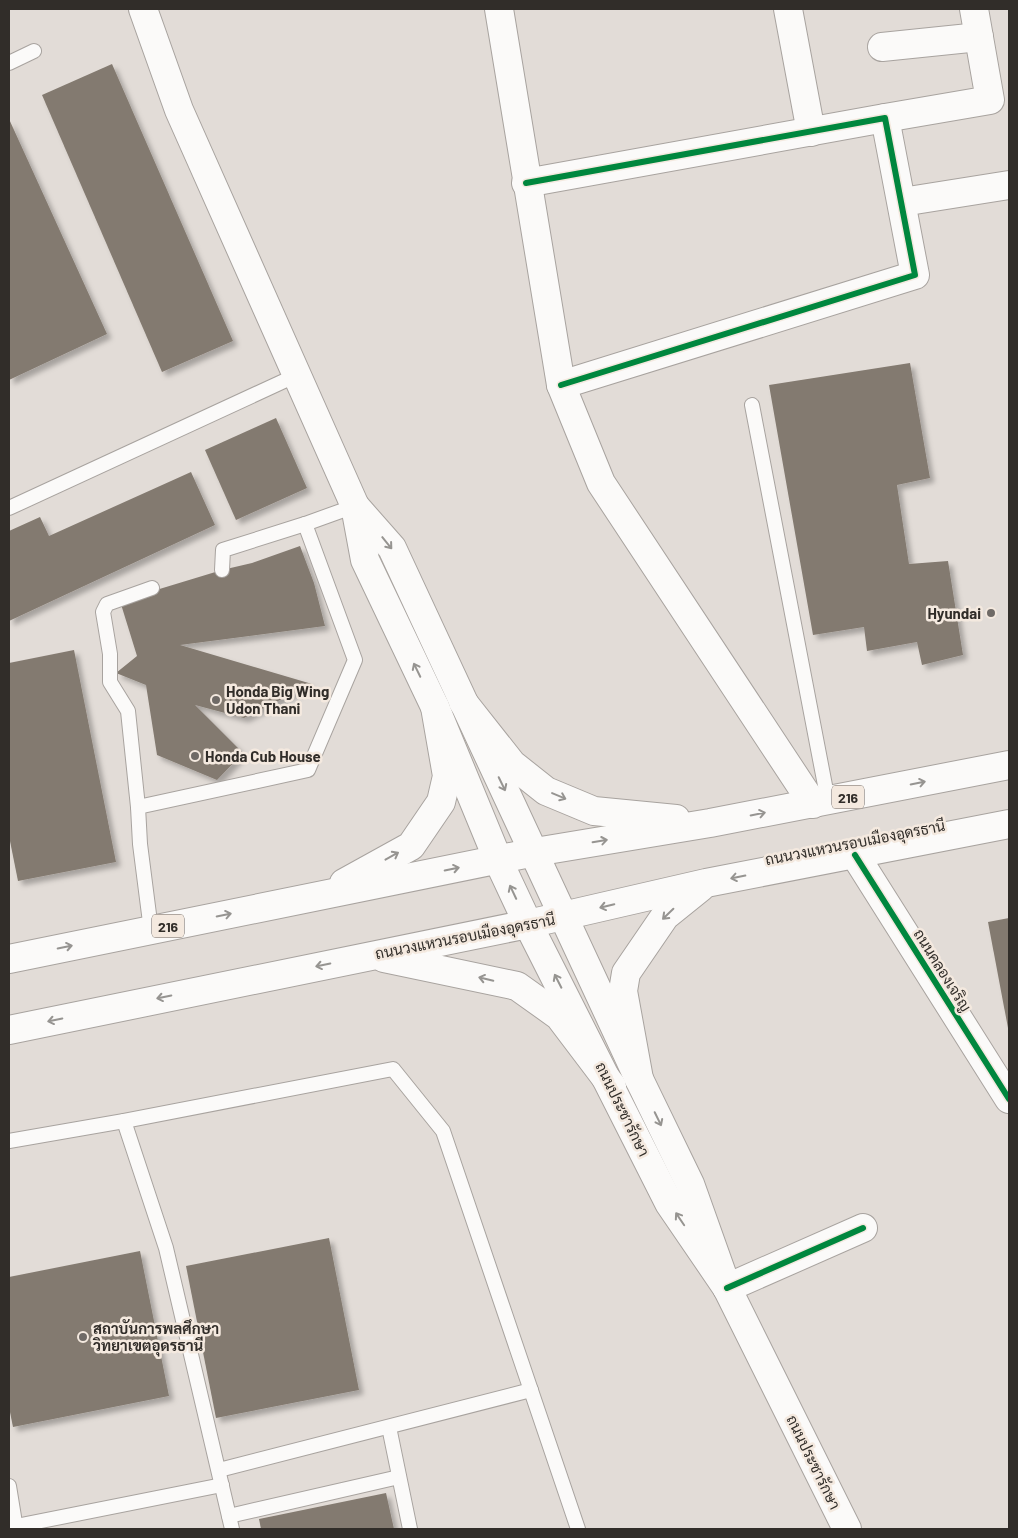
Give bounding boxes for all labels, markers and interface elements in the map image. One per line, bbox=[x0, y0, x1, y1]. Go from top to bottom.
one-way arrow bbox=[382, 537, 393, 550]
place label: Hyundai bbox=[927, 604, 981, 622]
marker: Hyundai bbox=[985, 607, 997, 619]
one-way arrow bbox=[412, 663, 422, 678]
place label: Honda Big Wing Udon Thani bbox=[226, 682, 329, 717]
marker: Honda Big Wing Udon Thani bbox=[210, 694, 222, 706]
place label: Honda Cub House bbox=[205, 747, 321, 765]
marker: Honda Cub House bbox=[189, 750, 201, 762]
one-way arrow bbox=[498, 776, 508, 791]
one-way arrow bbox=[910, 778, 926, 788]
road number: 216 bbox=[832, 786, 864, 809]
one-way arrow bbox=[551, 792, 566, 802]
one-way arrow bbox=[750, 808, 766, 818]
street label: ถนนวงแหวนรอบเมืองอุดรธานี bbox=[764, 816, 947, 871]
one-way arrow bbox=[592, 836, 608, 846]
one-way arrow bbox=[384, 851, 399, 861]
one-way arrow bbox=[443, 864, 459, 873]
one-way arrow bbox=[731, 873, 747, 883]
one-way arrow bbox=[508, 885, 517, 900]
one-way arrow bbox=[599, 902, 615, 911]
one-way arrow bbox=[663, 908, 675, 920]
one-way arrow bbox=[215, 910, 231, 920]
street label: ถนนวงแหวนรอบเมืองอุดรธานี bbox=[374, 910, 557, 965]
road number: 216 bbox=[152, 914, 184, 938]
street label: ถนนคลองเจริญ bbox=[910, 925, 976, 1015]
one-way arrow bbox=[56, 942, 72, 952]
one-way arrow bbox=[316, 961, 332, 970]
one-way arrow bbox=[479, 974, 495, 983]
one-way arrow bbox=[553, 974, 562, 989]
one-way arrow bbox=[156, 993, 172, 1003]
one-way arrow bbox=[48, 1016, 64, 1025]
street label: ถนนประชารักษา bbox=[592, 1059, 654, 1159]
one-way arrow bbox=[653, 1111, 663, 1126]
one-way arrow bbox=[675, 1212, 685, 1226]
place label: สถาบันการพลศึกษา วิทยาเขตอุดรธานี bbox=[92, 1319, 219, 1357]
marker: สถาบันการพลศึกษา วิทยาเขตอุดรธานี bbox=[77, 1331, 89, 1343]
street label: ถนนประชารักษา bbox=[783, 1412, 845, 1512]

